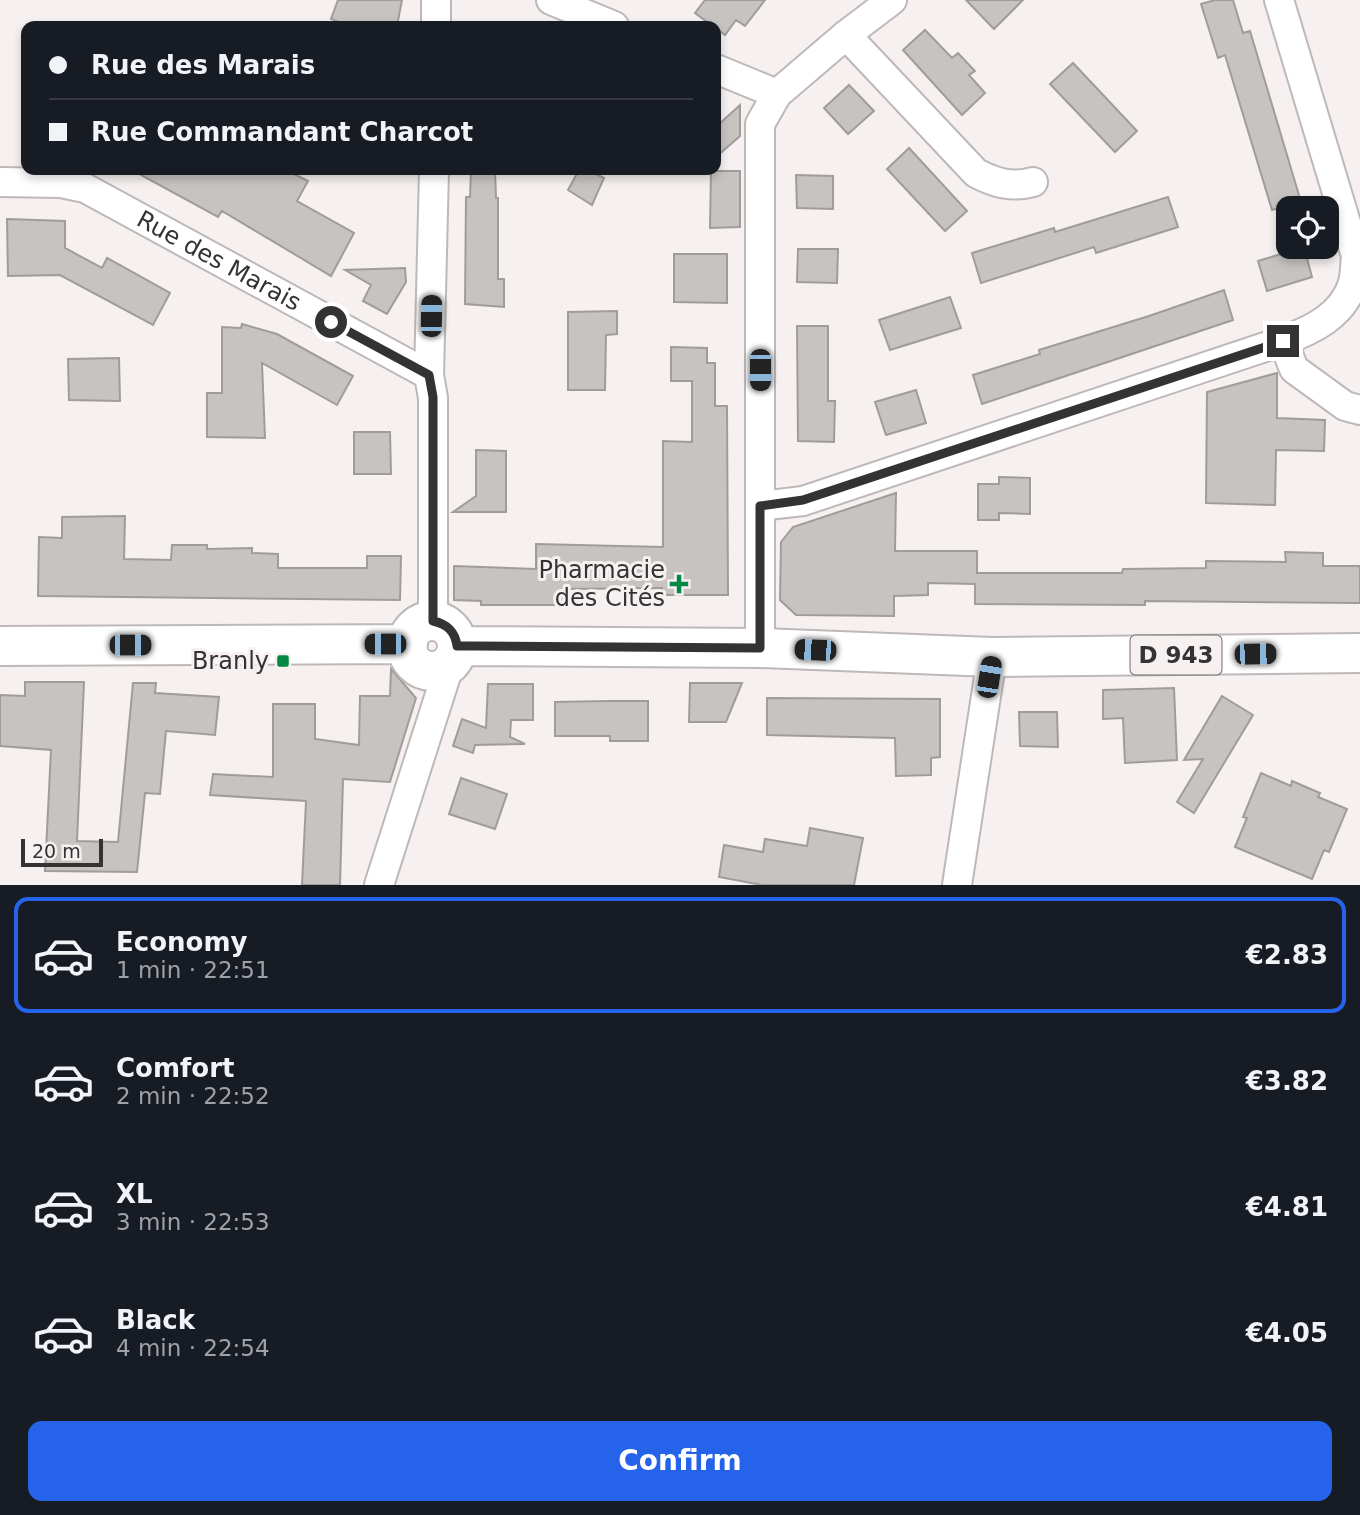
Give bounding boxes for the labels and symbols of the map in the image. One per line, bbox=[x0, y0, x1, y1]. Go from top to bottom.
street label: Rue des Marais bbox=[132, 205, 306, 317]
car bbox=[421, 295, 442, 337]
route start bbox=[315, 306, 347, 338]
route end bbox=[1267, 325, 1299, 357]
car bbox=[750, 349, 771, 391]
place label: Pharmacie des Cités bbox=[538, 556, 665, 612]
marker: Pharmacie des Cités bbox=[671, 576, 687, 592]
car bbox=[365, 634, 407, 655]
car bbox=[110, 635, 152, 656]
road number: D 943 bbox=[1130, 636, 1222, 674]
car bbox=[794, 639, 837, 661]
car bbox=[1234, 643, 1277, 665]
place label: Branly bbox=[192, 647, 269, 675]
marker: Branly bbox=[275, 653, 291, 669]
car bbox=[976, 655, 1003, 699]
scale bar bbox=[21, 836, 103, 868]

